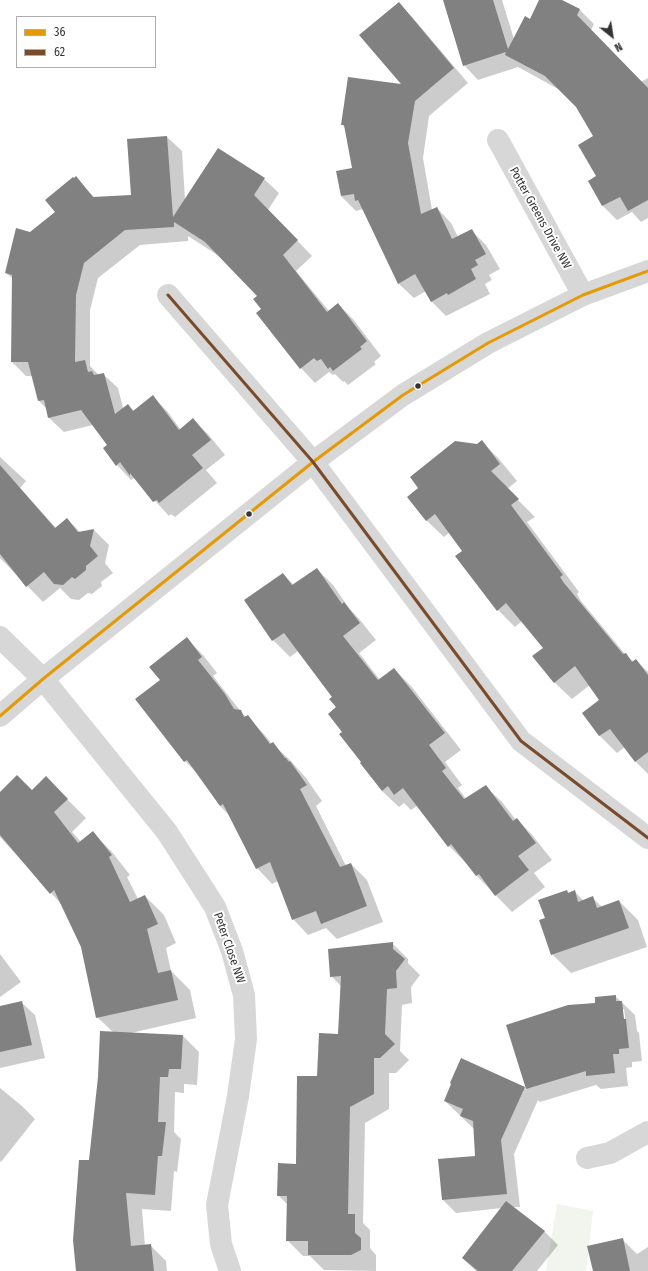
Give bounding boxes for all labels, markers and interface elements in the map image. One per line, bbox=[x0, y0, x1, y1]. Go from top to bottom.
legend bbox=[16, 16, 156, 68]
north arrow bbox=[592, 16, 632, 56]
text: 36 bbox=[54, 25, 65, 39]
text: N bbox=[612, 40, 624, 54]
text: 62 bbox=[54, 45, 65, 59]
street label: Potter Greens Drive NW bbox=[506, 165, 574, 271]
unlabelled marker bbox=[413, 381, 423, 391]
unlabelled marker bbox=[244, 509, 254, 519]
street label: Peter Close NW bbox=[210, 911, 248, 985]

